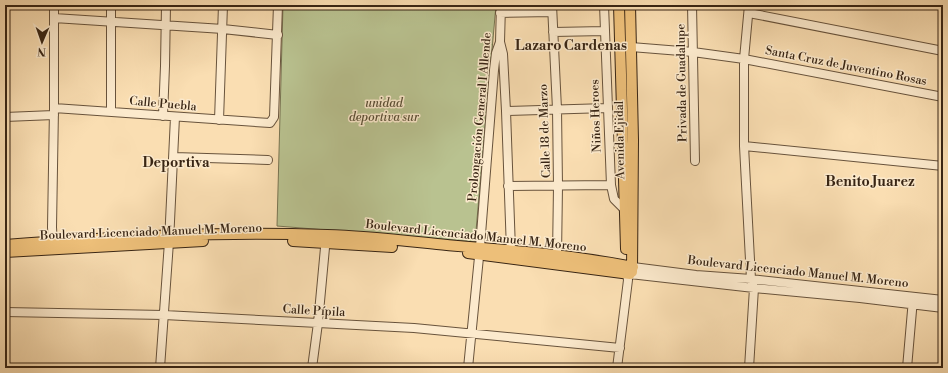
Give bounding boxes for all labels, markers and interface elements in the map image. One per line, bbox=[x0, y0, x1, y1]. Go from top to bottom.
north arrow bbox=[22, 22, 62, 62]
street label: Privada de Guadalupe bbox=[673, 24, 691, 142]
street label: Prolongación General I Allende bbox=[465, 32, 495, 202]
district label: Lazaro Cardenas bbox=[515, 37, 627, 55]
street label: Santa Cruz de Juventino Rosas bbox=[764, 43, 928, 89]
text: N bbox=[37, 44, 46, 58]
street label: Niños Heroes bbox=[587, 79, 605, 153]
street label: Calle 18 de Marzo bbox=[536, 83, 554, 178]
street label: Calle Puebla bbox=[129, 94, 198, 114]
park label: unidad deportiva sur bbox=[349, 96, 420, 125]
street label: Avenida Ejidal bbox=[612, 100, 628, 180]
district label: Deportiva bbox=[142, 154, 210, 172]
district label: Benito Juarez bbox=[825, 173, 915, 191]
street label: Boulevard Licenciado Manuel M. Moreno bbox=[364, 217, 588, 255]
street label: Boulevard Licenciado Manuel M. Moreno bbox=[39, 221, 263, 243]
street label: Boulevard Licenciado Manuel M. Moreno bbox=[686, 253, 910, 291]
street label: Calle Pípila bbox=[282, 302, 347, 320]

